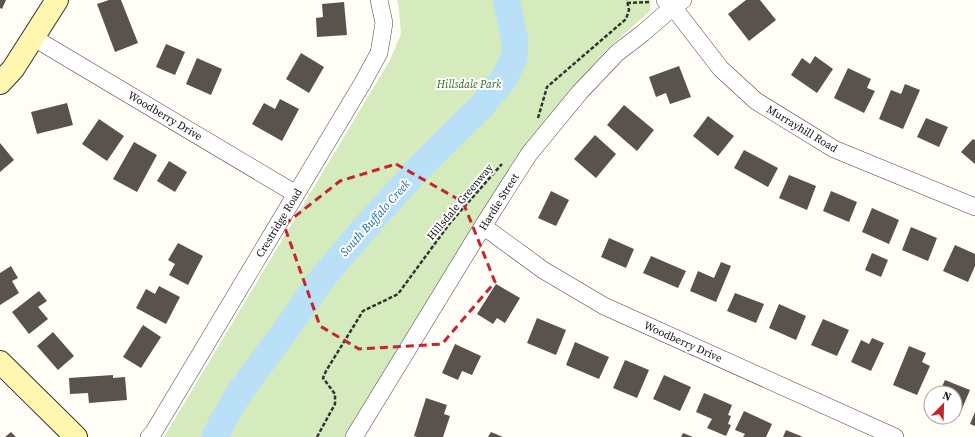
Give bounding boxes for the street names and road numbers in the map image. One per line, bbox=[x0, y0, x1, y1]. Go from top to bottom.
street label: Woodberry Drive bbox=[125, 88, 205, 144]
street label: Murrayhill Road bbox=[764, 102, 841, 156]
street label: Hillsdale Greenway bbox=[424, 160, 497, 243]
street label: Hardie Street bbox=[476, 170, 523, 233]
street label: Crestridge Road bbox=[252, 185, 306, 260]
street label: Woodberry Drive bbox=[641, 318, 725, 366]

